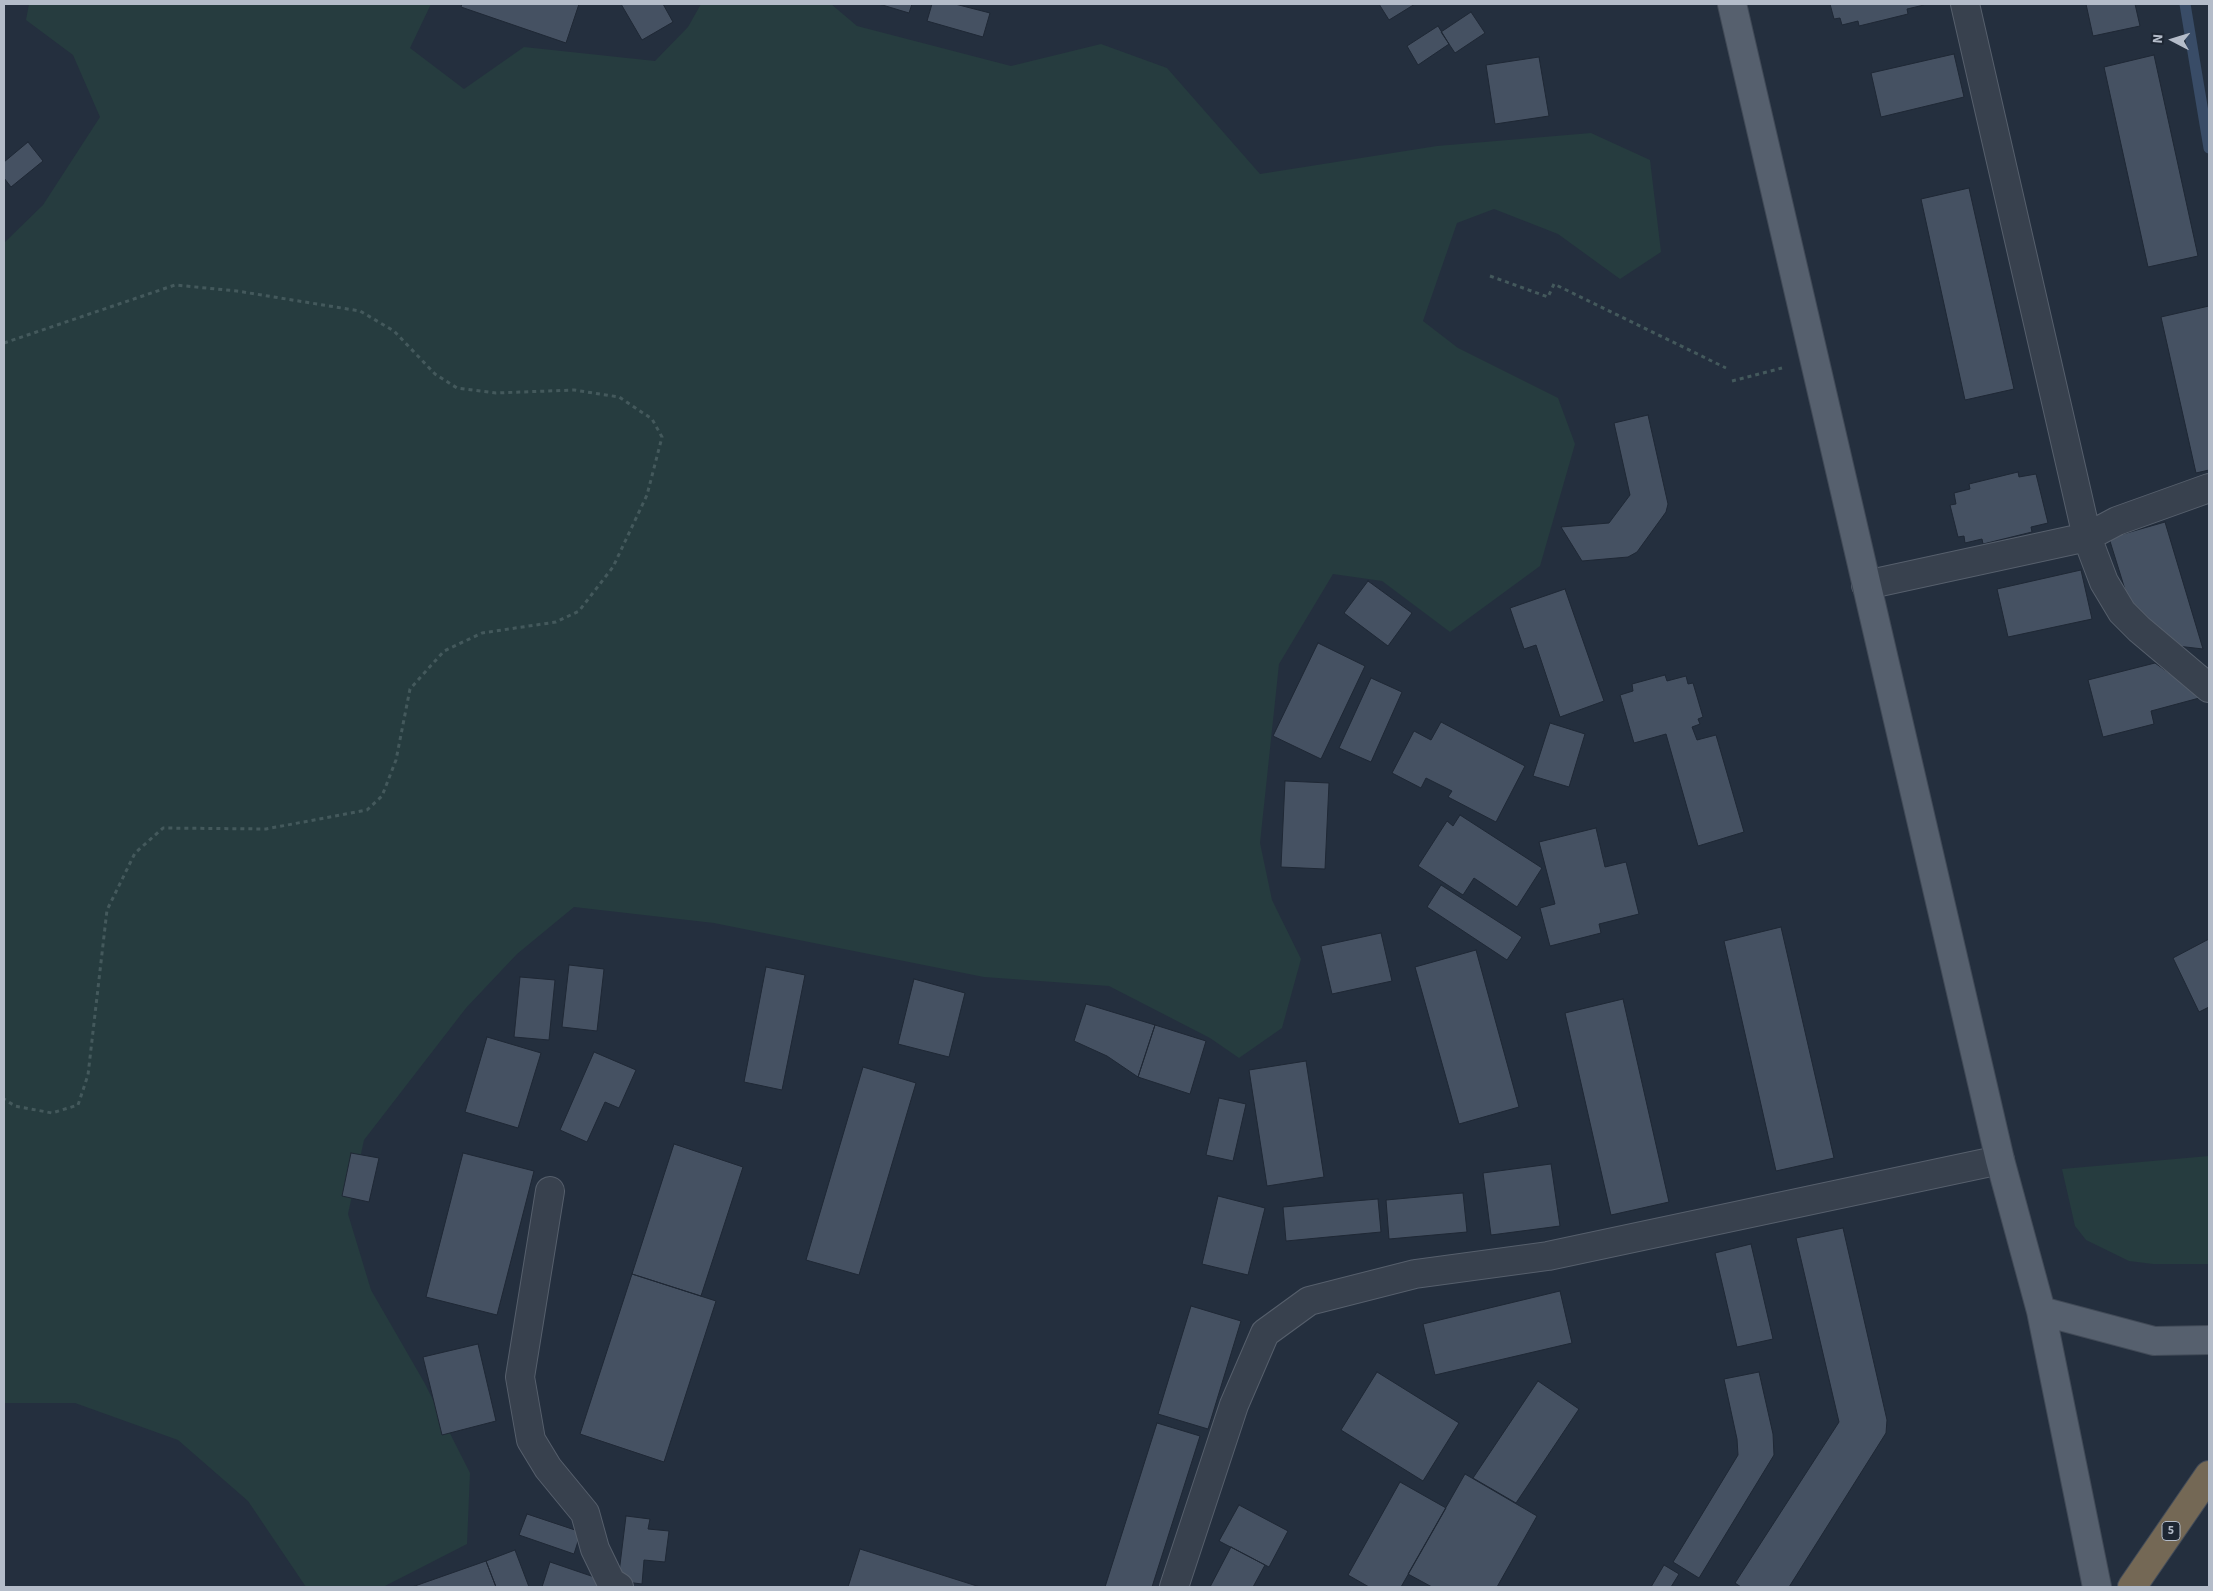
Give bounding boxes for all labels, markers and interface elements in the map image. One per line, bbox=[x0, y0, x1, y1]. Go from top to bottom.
north arrow bbox=[2148, 15, 2198, 65]
text: N bbox=[2148, 33, 2168, 44]
road number: 5 bbox=[2162, 1522, 2180, 1540]

